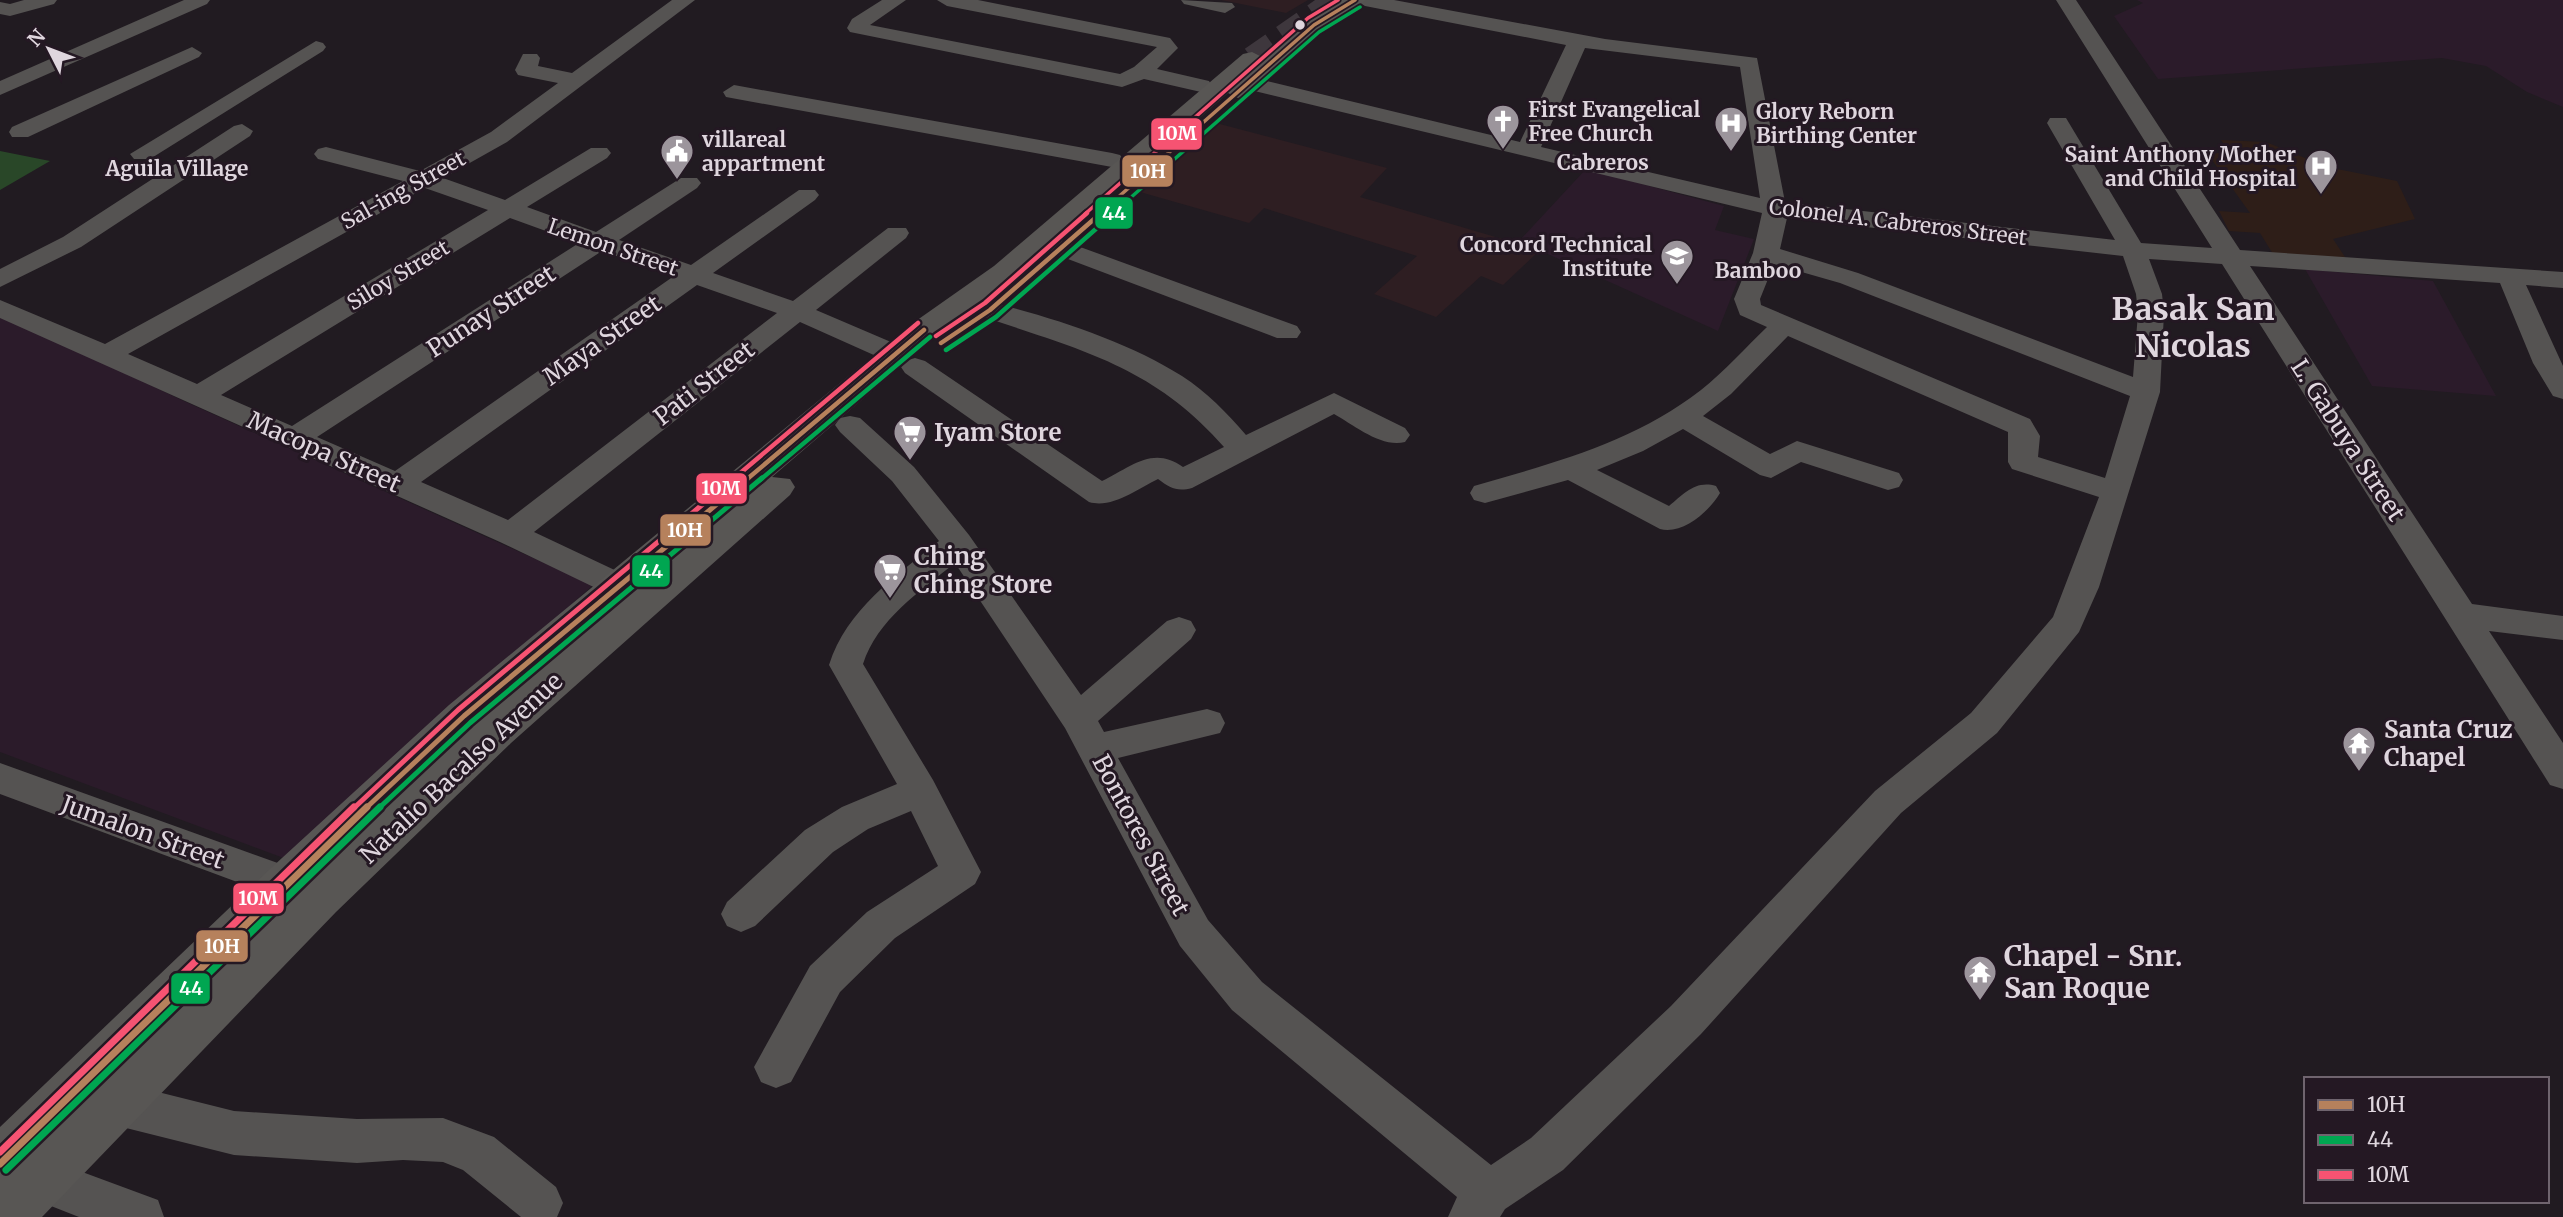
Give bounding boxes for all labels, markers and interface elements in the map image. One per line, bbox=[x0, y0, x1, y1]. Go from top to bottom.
north arrow bbox=[14, 14, 84, 84]
unlabelled marker bbox=[1293, 18, 1307, 32]
text: N bbox=[22, 24, 50, 51]
place label: First Evangelical Free Church bbox=[1528, 96, 1700, 147]
place label: Glory Reborn Birthing Center bbox=[1756, 98, 1917, 149]
church icon: First Evangelical Free Church bbox=[1484, 102, 1522, 151]
hospital icon: Glory Reborn Birthing Center bbox=[1712, 104, 1750, 153]
line badge: 10M bbox=[1150, 117, 1203, 151]
text: 10M bbox=[1157, 121, 1197, 145]
place label: villareal appartment bbox=[701, 126, 826, 177]
public building icon: villareal appartment bbox=[658, 132, 696, 181]
place label: Saint Anthony Mother and Child Hospital bbox=[2064, 141, 2296, 192]
street label: Sal-ing Street bbox=[336, 145, 470, 235]
hospital icon: Saint Anthony Mother and Child Hospital bbox=[2302, 147, 2340, 196]
district label: Cabreros bbox=[1557, 149, 1649, 176]
line badge: 10H bbox=[1121, 154, 1174, 188]
district label: Aguila Village bbox=[105, 155, 248, 182]
text: 10H bbox=[1130, 159, 1166, 183]
street label: Colonel A. Cabreros Street bbox=[1768, 193, 2028, 251]
line badge: 44 bbox=[1094, 196, 1134, 230]
text: 44 bbox=[1102, 201, 1126, 225]
street label: Lemon Street bbox=[544, 212, 682, 282]
place label: Concord Technical Institute bbox=[1460, 231, 1652, 282]
street label: Siloy Street bbox=[342, 234, 454, 316]
school or university icon: Concord Technical Institute bbox=[1658, 237, 1696, 286]
district label: Bamboo bbox=[1715, 257, 1801, 284]
street label: Punay Street bbox=[421, 258, 562, 364]
street label: Maya Street bbox=[537, 288, 668, 392]
district label: Basak San Nicolas bbox=[2111, 289, 2275, 366]
street label: Pati Street bbox=[647, 334, 761, 432]
street label: L. Gabuya Street bbox=[2284, 353, 2412, 527]
street label: Macopa Street bbox=[242, 404, 406, 500]
supermarket icon: Iyam Store bbox=[891, 413, 929, 462]
place label: Iyam Store bbox=[934, 417, 1061, 448]
line badge: 10M bbox=[695, 472, 748, 505]
text: 10M bbox=[701, 476, 741, 500]
line badge: 10H bbox=[659, 513, 712, 547]
text: 10H bbox=[667, 518, 703, 542]
place label: Ching Ching Store bbox=[914, 541, 1052, 600]
supermarket icon: Ching Ching Store bbox=[871, 551, 909, 600]
line badge: 44 bbox=[631, 554, 671, 588]
text: 44 bbox=[639, 559, 663, 583]
street label: Natalio Bacalso Avenue bbox=[353, 666, 569, 870]
place label: Santa Cruz Chapel bbox=[2384, 714, 2512, 773]
temple icon: Santa Cruz Chapel bbox=[2340, 724, 2378, 773]
street label: Bontores Street bbox=[1086, 749, 1197, 921]
street label: Jumalon Street bbox=[56, 788, 229, 876]
line badge: 10M bbox=[232, 882, 285, 915]
text: 10M bbox=[238, 886, 278, 910]
line badge: 10H bbox=[195, 929, 249, 963]
text: 10H bbox=[204, 934, 240, 958]
place label: Chapel - Snr. San Roque bbox=[2004, 938, 2183, 1006]
temple icon: Chapel - Snr. San Roque bbox=[1961, 953, 1999, 1002]
line badge: 44 bbox=[170, 972, 211, 1005]
text: 44 bbox=[179, 976, 203, 1000]
legend bbox=[2304, 1077, 2549, 1203]
text: 10H bbox=[2367, 1091, 2405, 1118]
text: 44 bbox=[2367, 1126, 2393, 1153]
text: 10M bbox=[2367, 1161, 2410, 1188]

